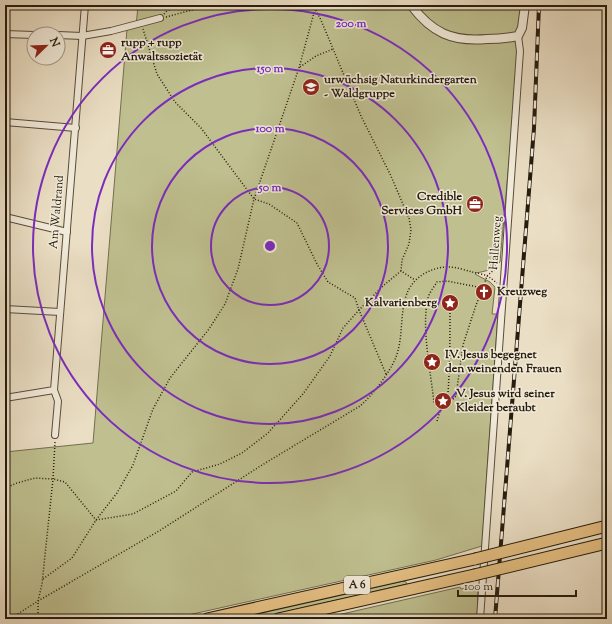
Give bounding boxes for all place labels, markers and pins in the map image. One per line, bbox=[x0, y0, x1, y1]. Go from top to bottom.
place label: rupp + rupp Anwaltssozietät bbox=[120, 34, 203, 66]
office icon: rupp + rupp Anwaltssozietät bbox=[98, 40, 118, 60]
place label: urwüchsig Naturkindergarten - Waldgruppe bbox=[324, 71, 478, 103]
school or university icon: urwüchsig Naturkindergarten - Waldgruppe bbox=[301, 77, 321, 97]
place label: Credible Services GmbH bbox=[381, 188, 462, 220]
office icon: Credible Services GmbH bbox=[465, 194, 485, 214]
centre of rings bbox=[263, 239, 277, 253]
church icon: Kreuzweg bbox=[474, 282, 494, 302]
place label: Kreuzweg bbox=[496, 283, 547, 301]
place icon: Kalvarienberg bbox=[440, 293, 460, 313]
place label: Kalvarienberg bbox=[364, 294, 437, 312]
place label: IV. Jesus begegnet den weinenden Frauen bbox=[444, 346, 563, 378]
place icon: IV. Jesus begegnet den weinenden Frauen bbox=[422, 352, 442, 372]
place label: V. Jesus wird seiner Kleider beraubt bbox=[455, 385, 555, 417]
place icon: V. Jesus wird seiner Kleider beraubt bbox=[433, 391, 453, 411]

